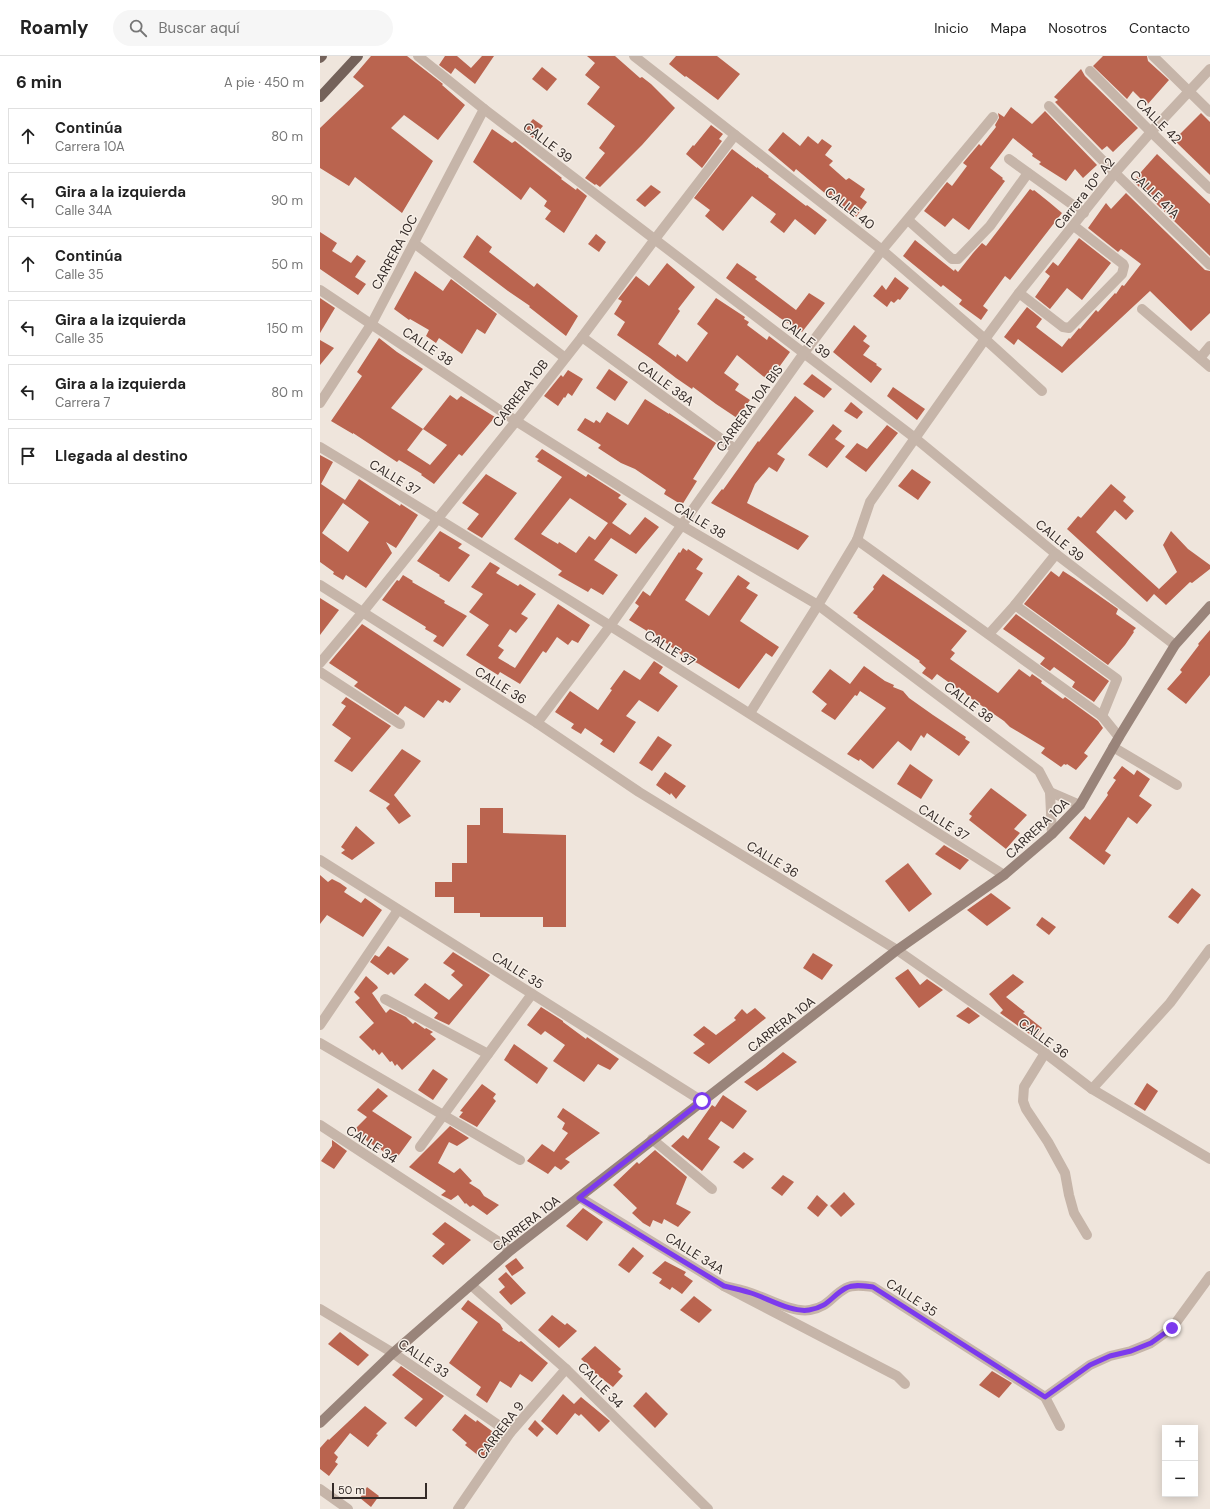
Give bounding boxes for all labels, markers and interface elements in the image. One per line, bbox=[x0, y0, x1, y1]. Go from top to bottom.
search box bbox=[113, 10, 393, 46]
text: Roamly bbox=[20, 15, 89, 40]
icon: search bbox=[127, 17, 149, 39]
text: Buscar aquí bbox=[159, 18, 240, 38]
text: Inicio bbox=[934, 19, 969, 37]
text: Mapa bbox=[991, 19, 1026, 37]
text: Nosotros bbox=[1048, 19, 1107, 37]
text: Contacto bbox=[1129, 19, 1190, 37]
text: 6 min bbox=[16, 71, 62, 93]
text: A pie · 450 m bbox=[224, 74, 304, 91]
street label: CALLE 42 bbox=[1132, 95, 1185, 148]
text: Continúa bbox=[55, 118, 122, 138]
street label: CALLE 39 bbox=[520, 118, 576, 167]
icon: ahead bbox=[17, 125, 39, 147]
text: 80 m bbox=[271, 128, 303, 145]
text: Carrera 10A bbox=[55, 138, 125, 155]
street label: Carrera 10ª A2 bbox=[1050, 154, 1118, 233]
street label: CALLE 41A bbox=[1126, 166, 1183, 223]
text: Gira a la izquierda bbox=[55, 182, 186, 202]
street label: CALLE 40 bbox=[821, 184, 878, 233]
icon: left bbox=[17, 189, 39, 211]
text: 90 m bbox=[271, 192, 303, 209]
text: Calle 34A bbox=[55, 202, 112, 219]
street label: CARRERA 10C bbox=[368, 212, 421, 293]
text: Continúa bbox=[55, 246, 122, 266]
icon: ahead bbox=[17, 253, 39, 275]
text: 50 m bbox=[271, 256, 303, 273]
text: Calle 35 bbox=[55, 266, 104, 283]
text: Gira a la izquierda bbox=[55, 310, 186, 330]
street label: CALLE 39 bbox=[778, 314, 834, 363]
icon: left bbox=[17, 317, 39, 339]
text: 150 m bbox=[267, 320, 303, 337]
street label: CALLE 38 bbox=[399, 323, 457, 370]
text: Calle 35 bbox=[55, 330, 104, 347]
street label: CARRERA 10B bbox=[489, 356, 552, 431]
street label: CALLE 38A bbox=[634, 357, 698, 410]
street label: CARRERA 10A BIS bbox=[712, 362, 787, 455]
text: Gira a la izquierda bbox=[55, 374, 186, 394]
icon: left bbox=[17, 381, 39, 403]
text: 80 m bbox=[271, 384, 303, 401]
text: Carrera 7 bbox=[55, 394, 110, 411]
icon: arrive bbox=[17, 445, 39, 467]
text: Llegada al destino bbox=[55, 446, 188, 466]
street label: CALLE 37 bbox=[366, 456, 423, 499]
street label: CALLE 38 bbox=[671, 498, 729, 543]
street label: CALLE 39 bbox=[1032, 516, 1087, 565]
street label: CALLE 37 bbox=[641, 626, 698, 671]
street label: CALLE 36 bbox=[472, 663, 530, 708]
street label: CALLE 38 bbox=[940, 678, 997, 727]
street label: CARRERA 10A bbox=[1002, 794, 1073, 862]
street label: CALLE 37 bbox=[915, 800, 972, 845]
street label: CALLE 36 bbox=[743, 837, 802, 882]
street label: CALLE 35 bbox=[489, 948, 547, 993]
street label: CARRERA 10A bbox=[744, 992, 819, 1056]
street label: CALLE 36 bbox=[1015, 1014, 1072, 1062]
route start bbox=[693, 1092, 711, 1110]
street label: CALLE 34 bbox=[343, 1122, 401, 1167]
street label: CARRERA 10A bbox=[489, 1191, 564, 1255]
street label: CALLE 34A bbox=[662, 1229, 728, 1278]
street label: CALLE 35 bbox=[883, 1275, 941, 1320]
route end bbox=[1163, 1319, 1181, 1337]
street label: CALLE 33 bbox=[395, 1335, 452, 1382]
street label: CALLE 34 bbox=[574, 1359, 627, 1412]
street label: CARRERA 9 bbox=[473, 1398, 528, 1463]
map controls bbox=[1162, 1425, 1198, 1497]
button: + bbox=[1162, 1425, 1198, 1461]
button: − bbox=[1162, 1461, 1198, 1497]
scale bar bbox=[332, 1481, 427, 1500]
text: 50 m bbox=[338, 1483, 365, 1497]

